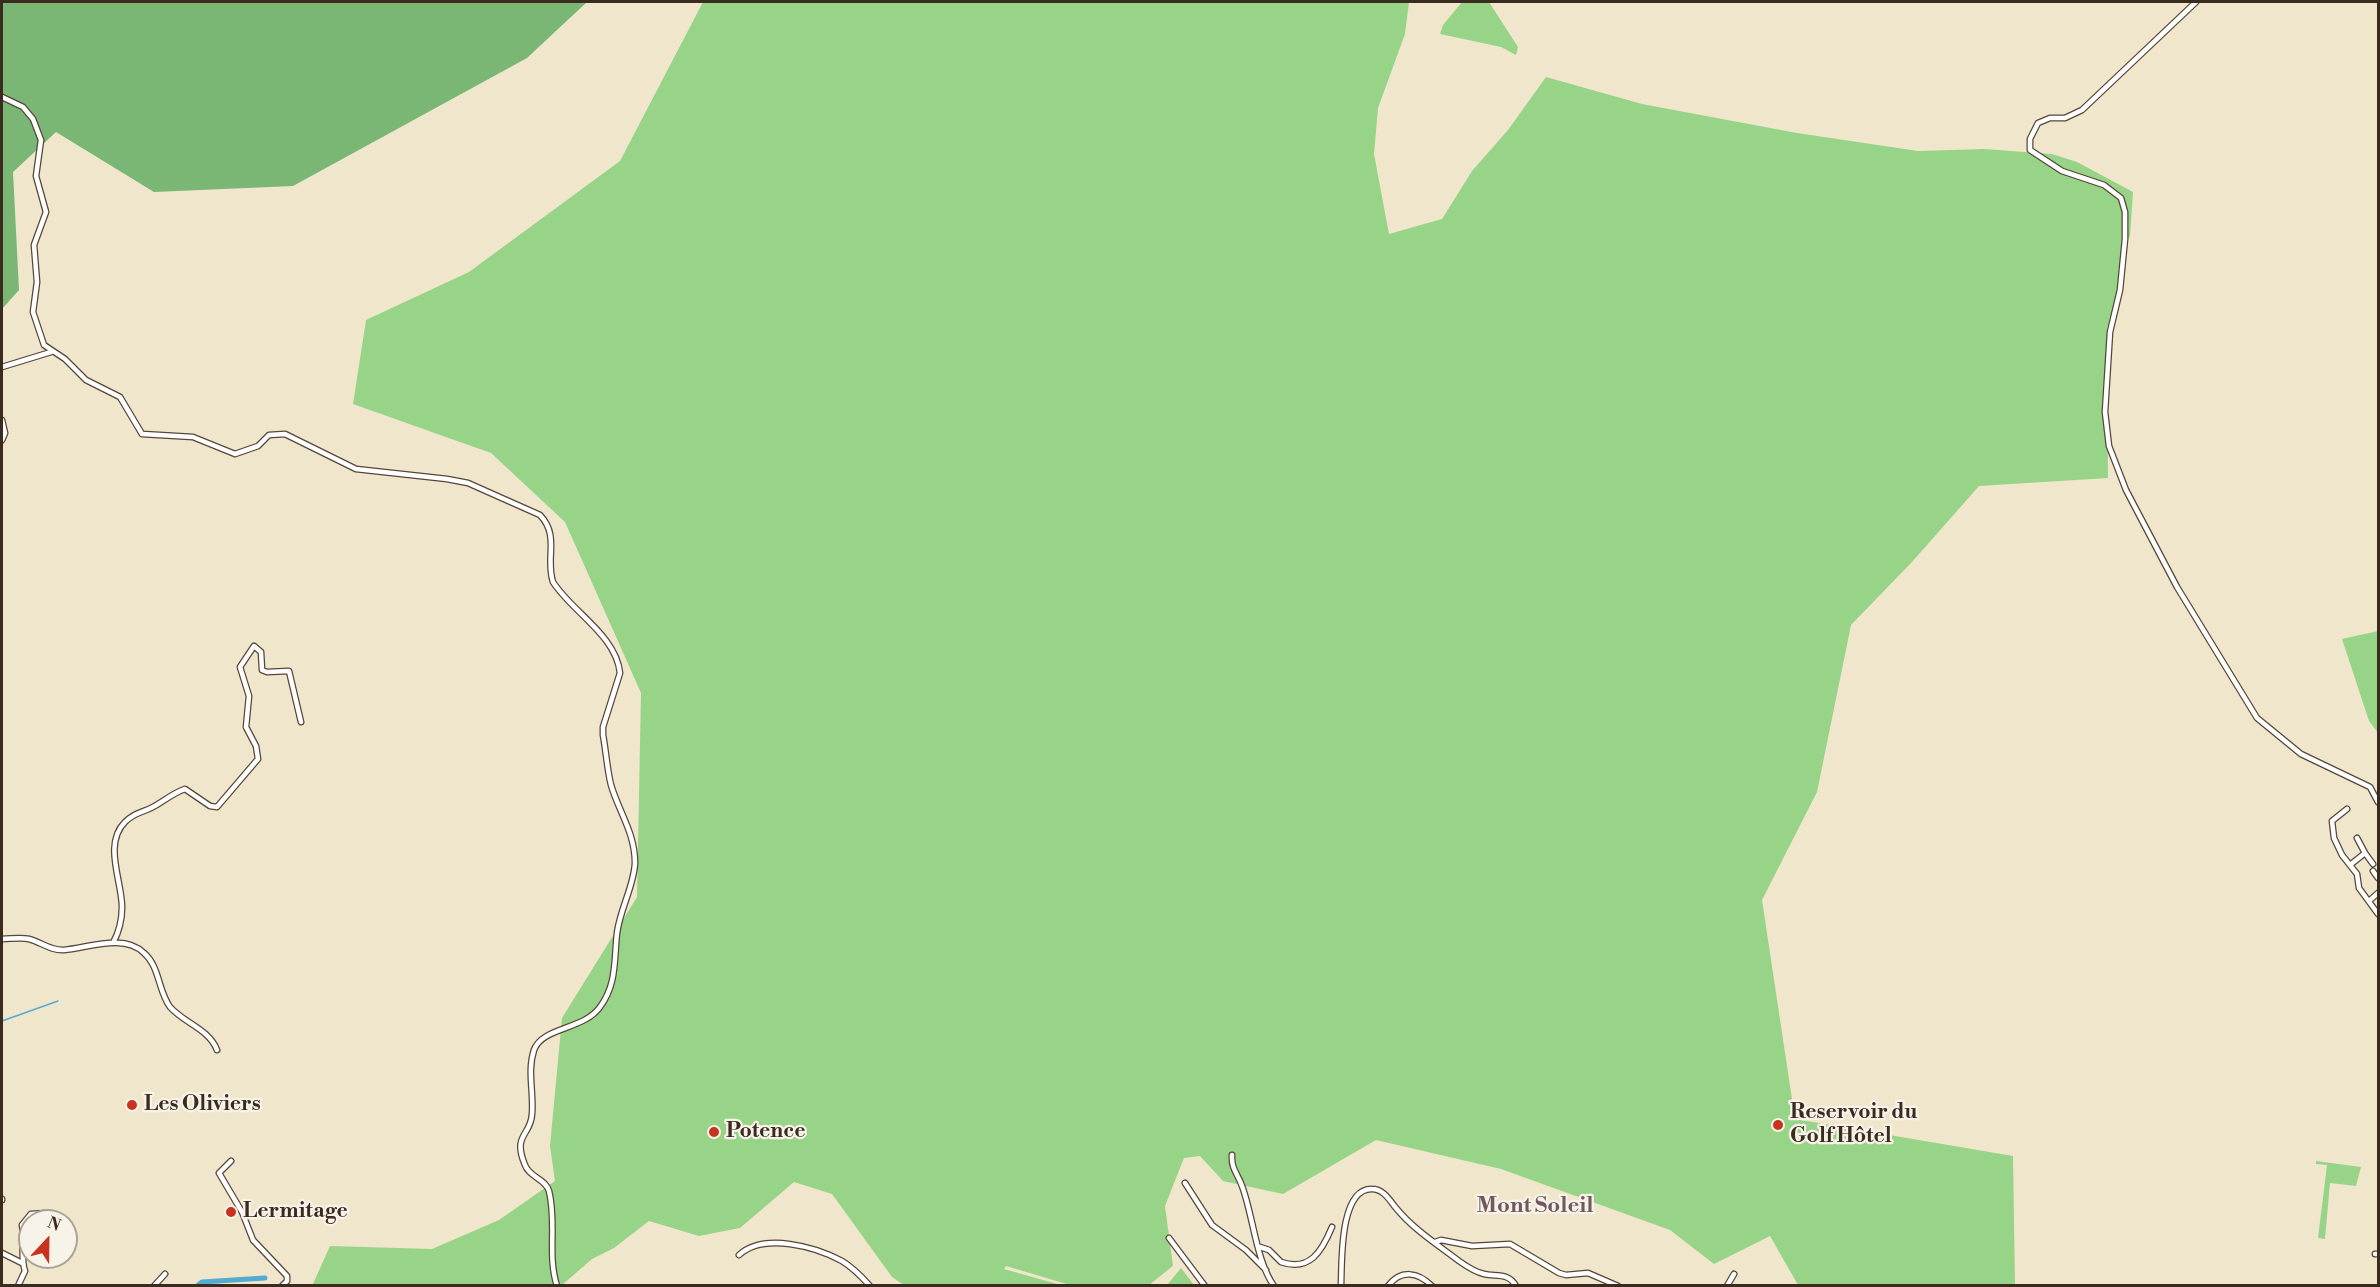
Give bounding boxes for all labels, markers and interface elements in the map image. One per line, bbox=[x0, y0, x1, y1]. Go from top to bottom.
place label: Les Oliviers bbox=[144, 1092, 261, 1118]
marker: Les Oliviers bbox=[125, 1098, 139, 1112]
place label: Reservoir du Golf Hôtel bbox=[1790, 1100, 1917, 1150]
marker: Reservoir du Golf Hôtel bbox=[1771, 1118, 1785, 1132]
place label: Potence bbox=[726, 1119, 805, 1145]
marker: Potence bbox=[707, 1125, 721, 1139]
district label: Mont Soleil bbox=[1477, 1194, 1593, 1220]
place label: Lermitage bbox=[243, 1199, 348, 1225]
marker: Lermitage bbox=[224, 1205, 238, 1219]
north arrow bbox=[18, 1209, 78, 1269]
text: N bbox=[44, 1213, 64, 1236]

